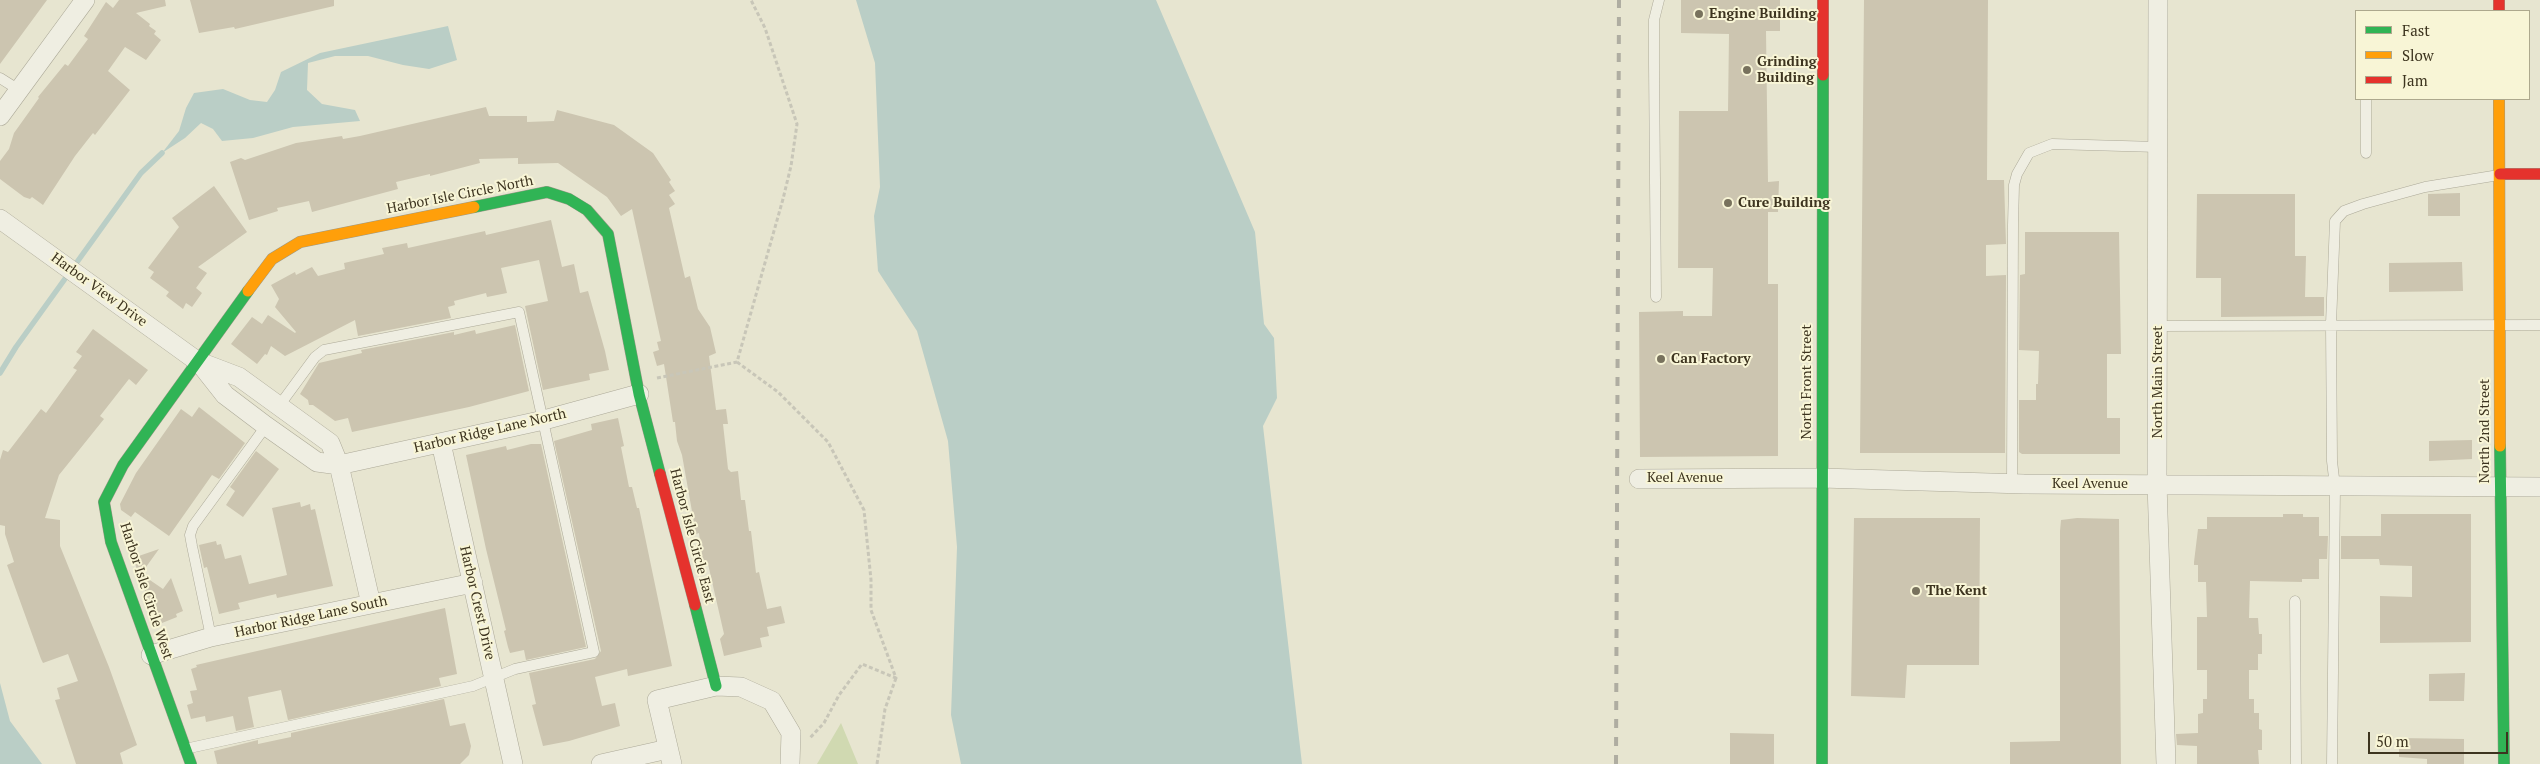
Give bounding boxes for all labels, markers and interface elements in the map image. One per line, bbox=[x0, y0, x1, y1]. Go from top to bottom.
place label: Engine Building bbox=[1709, 6, 1816, 22]
marker: Engine Building bbox=[1693, 8, 1705, 20]
legend bbox=[2355, 10, 2530, 100]
text: Fast bbox=[2402, 20, 2430, 40]
text: Slow bbox=[2402, 45, 2434, 65]
place label: Grinding Building bbox=[1757, 54, 1817, 86]
marker: Grinding Building bbox=[1741, 64, 1753, 76]
text: Jam bbox=[2402, 70, 2428, 90]
street label: Harbor Isle Circle North bbox=[385, 173, 535, 217]
place label: Cure Building bbox=[1738, 195, 1830, 211]
marker: Cure Building bbox=[1722, 197, 1734, 209]
street label: Harbor View Drive bbox=[48, 250, 150, 330]
street label: North Front Street bbox=[1799, 324, 1815, 440]
street label: North Main Street bbox=[2150, 326, 2166, 438]
place label: Can Factory bbox=[1671, 351, 1751, 367]
marker: Can Factory bbox=[1655, 353, 1667, 365]
street label: North 2nd Street bbox=[2477, 379, 2493, 483]
street label: Harbor Ridge Lane North bbox=[412, 405, 568, 457]
street label: Harbor Isle Circle East bbox=[666, 467, 718, 605]
street label: Keel Avenue bbox=[1647, 470, 1723, 486]
street label: Keel Avenue bbox=[2052, 476, 2128, 492]
street label: Harbor Isle Circle West bbox=[116, 521, 176, 661]
street label: Harbor Crest Drive bbox=[456, 544, 498, 662]
place label: The Kent bbox=[1926, 583, 1987, 599]
marker: The Kent bbox=[1910, 585, 1922, 597]
street label: Harbor Ridge Lane South bbox=[233, 593, 389, 641]
scale bar bbox=[2370, 722, 2510, 754]
text: 50 m bbox=[2376, 731, 2409, 751]

